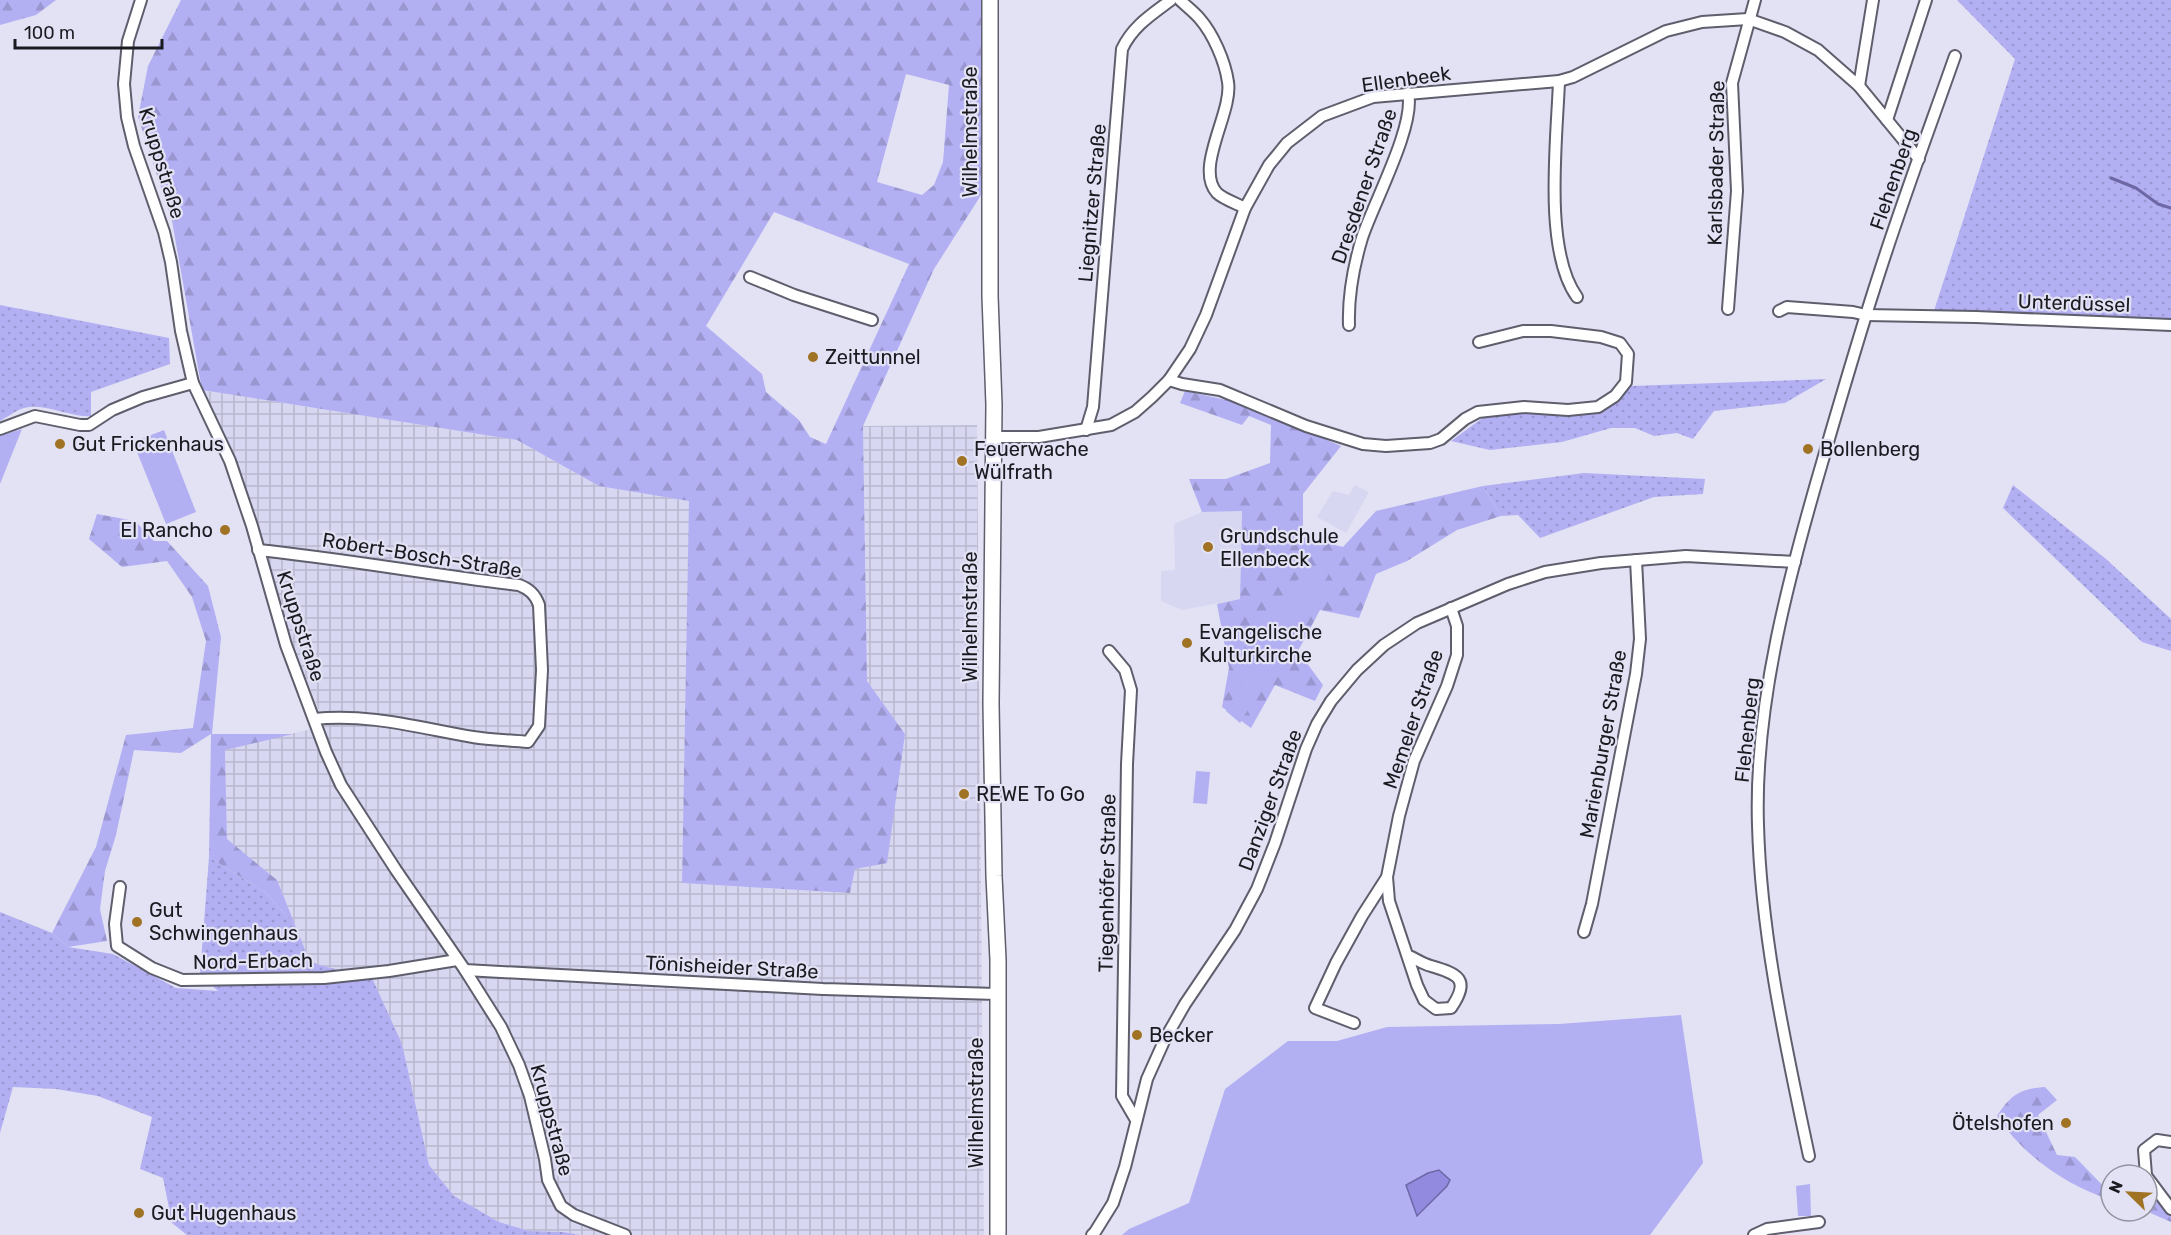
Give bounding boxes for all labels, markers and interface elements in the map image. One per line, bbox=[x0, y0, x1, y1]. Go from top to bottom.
scale bar bbox=[15, 12, 162, 50]
text: 100 m bbox=[24, 22, 75, 44]
street label: Ellenbeek bbox=[1360, 61, 1453, 97]
street label: Wilhelmstraße bbox=[958, 66, 982, 198]
street label: Karlsbader Straße bbox=[1703, 80, 1729, 246]
street label: Kruppstraße bbox=[134, 105, 190, 221]
street label: Dresdener Straße bbox=[1326, 105, 1402, 267]
street label: Liegnitzer Straße bbox=[1073, 123, 1111, 283]
street label: Flehenberg bbox=[1864, 125, 1922, 233]
street label: Unterdüssel bbox=[2017, 289, 2131, 317]
place label: Zeittunnel bbox=[825, 345, 921, 369]
marker: Zeittunnel bbox=[806, 350, 820, 364]
place label: Gut Frickenhaus bbox=[72, 432, 224, 456]
marker: Gut Frickenhaus bbox=[53, 437, 67, 451]
place label: Feuerwache Wülfrath bbox=[974, 437, 1089, 484]
place label: Bollenberg bbox=[1820, 437, 1920, 461]
marker: Bollenberg bbox=[1801, 442, 1815, 456]
marker: Feuerwache Wülfrath bbox=[955, 454, 969, 468]
place label: El Rancho bbox=[120, 518, 213, 542]
marker: El Rancho bbox=[218, 523, 232, 537]
place label: Grundschule Ellenbeck bbox=[1220, 524, 1339, 571]
street label: Robert-Bosch-Straße bbox=[321, 527, 523, 583]
marker: Grundschule Ellenbeck bbox=[1201, 540, 1215, 554]
street label: Wilhelmstraße bbox=[958, 551, 982, 683]
street label: Kruppstraße bbox=[272, 568, 330, 684]
place label: Evangelische Kulturkirche bbox=[1199, 620, 1322, 667]
marker: Evangelische Kulturkirche bbox=[1180, 636, 1194, 650]
street label: Memeler Straße bbox=[1378, 646, 1448, 792]
street label: Marienburger Straße bbox=[1575, 648, 1631, 840]
street label: Flehenberg bbox=[1730, 676, 1764, 784]
street label: Danziger Straße bbox=[1233, 726, 1307, 874]
place label: REWE To Go bbox=[976, 782, 1085, 806]
marker: REWE To Go bbox=[957, 787, 971, 801]
street label: Tiegenhöfer Straße bbox=[1093, 793, 1121, 973]
place label: Gut Schwingenhaus bbox=[149, 898, 298, 945]
marker: Gut Schwingenhaus bbox=[130, 915, 144, 929]
street label: Nord-Erbach bbox=[193, 948, 313, 974]
street label: Tönisheider Straße bbox=[645, 950, 819, 984]
place label: Becker bbox=[1149, 1023, 1214, 1047]
marker: Becker bbox=[1130, 1028, 1144, 1042]
street label: Wilhelmstraße bbox=[964, 1037, 988, 1169]
street label: Kruppstraße bbox=[526, 1061, 578, 1179]
place label: Ötelshofen bbox=[1952, 1111, 2054, 1135]
marker: Ötelshofen bbox=[2059, 1116, 2073, 1130]
north arrow bbox=[2099, 1163, 2159, 1223]
text: N bbox=[2105, 1178, 2127, 1196]
place label: Gut Hugenhaus bbox=[151, 1201, 296, 1225]
marker: Gut Hugenhaus bbox=[132, 1206, 146, 1220]

